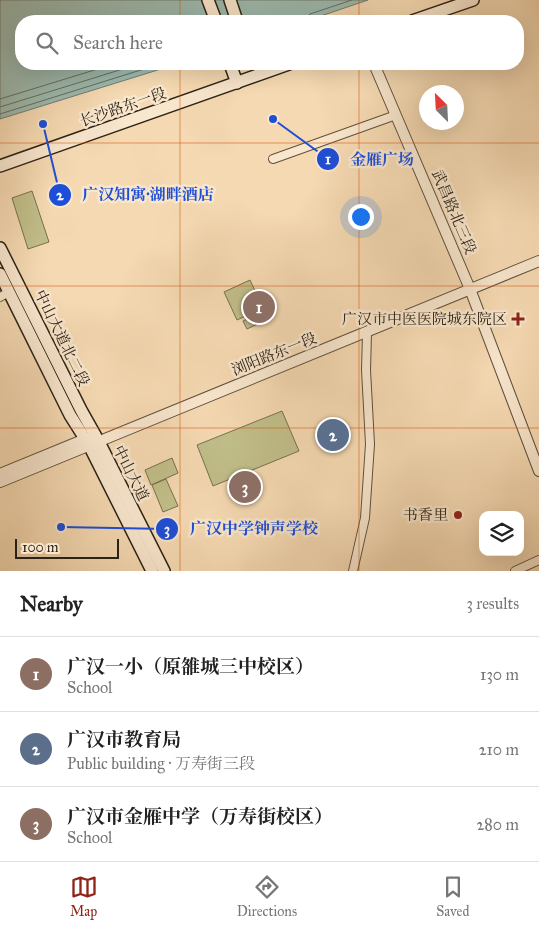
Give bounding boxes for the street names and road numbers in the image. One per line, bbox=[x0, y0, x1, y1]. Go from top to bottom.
street label: 长沙路东一段 bbox=[78, 84, 168, 130]
street label: 武昌路北三段 bbox=[428, 167, 480, 257]
street label: 中山大道北二段 bbox=[31, 287, 93, 389]
street label: 浏阳路东一段 bbox=[229, 329, 319, 379]
street label: 中山大道 bbox=[109, 442, 153, 504]

